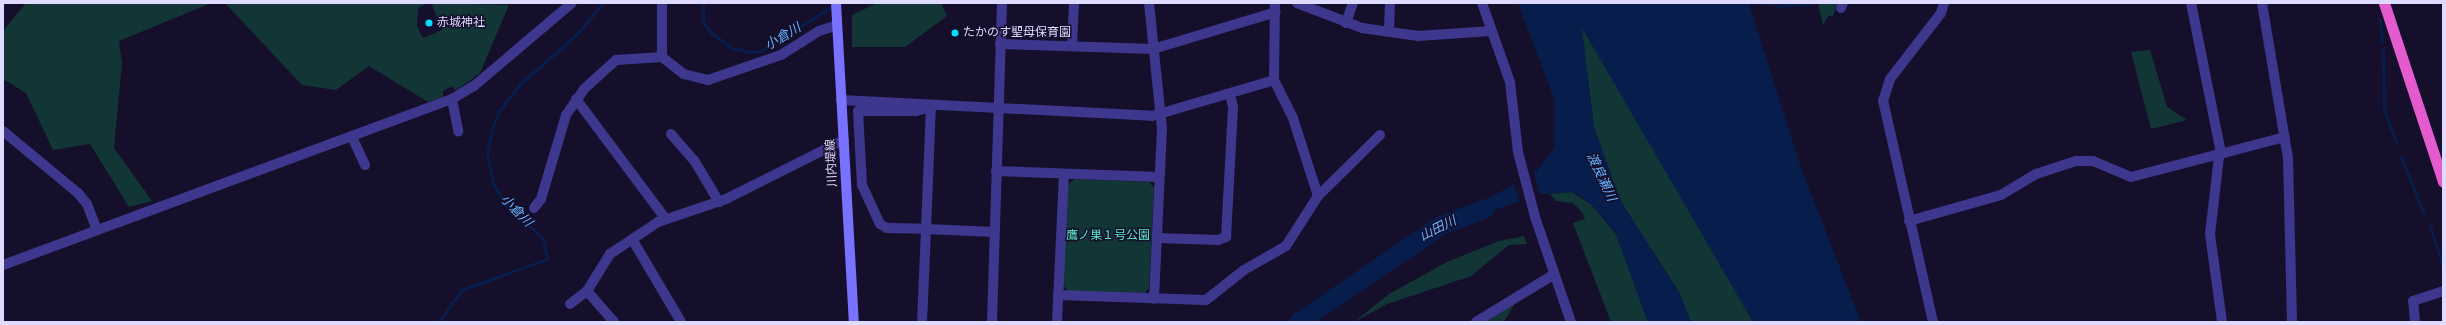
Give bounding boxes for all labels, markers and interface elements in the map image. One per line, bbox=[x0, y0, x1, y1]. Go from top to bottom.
place label: 赤城神社 bbox=[437, 16, 485, 30]
marker: 赤城神社 bbox=[424, 18, 434, 28]
water label: 小倉川 bbox=[762, 20, 804, 54]
place label: たかのす聖母保育園 bbox=[963, 26, 1071, 40]
marker: たかのす聖母保育園 bbox=[950, 28, 960, 38]
street label: 川内堤線 bbox=[824, 139, 840, 187]
water label: 渡良瀬川 bbox=[1583, 150, 1619, 204]
water label: 小倉川 bbox=[497, 192, 535, 230]
water label: 山田川 bbox=[1417, 213, 1459, 245]
park label: 鷹ノ巣１号公園 bbox=[1066, 229, 1150, 243]

